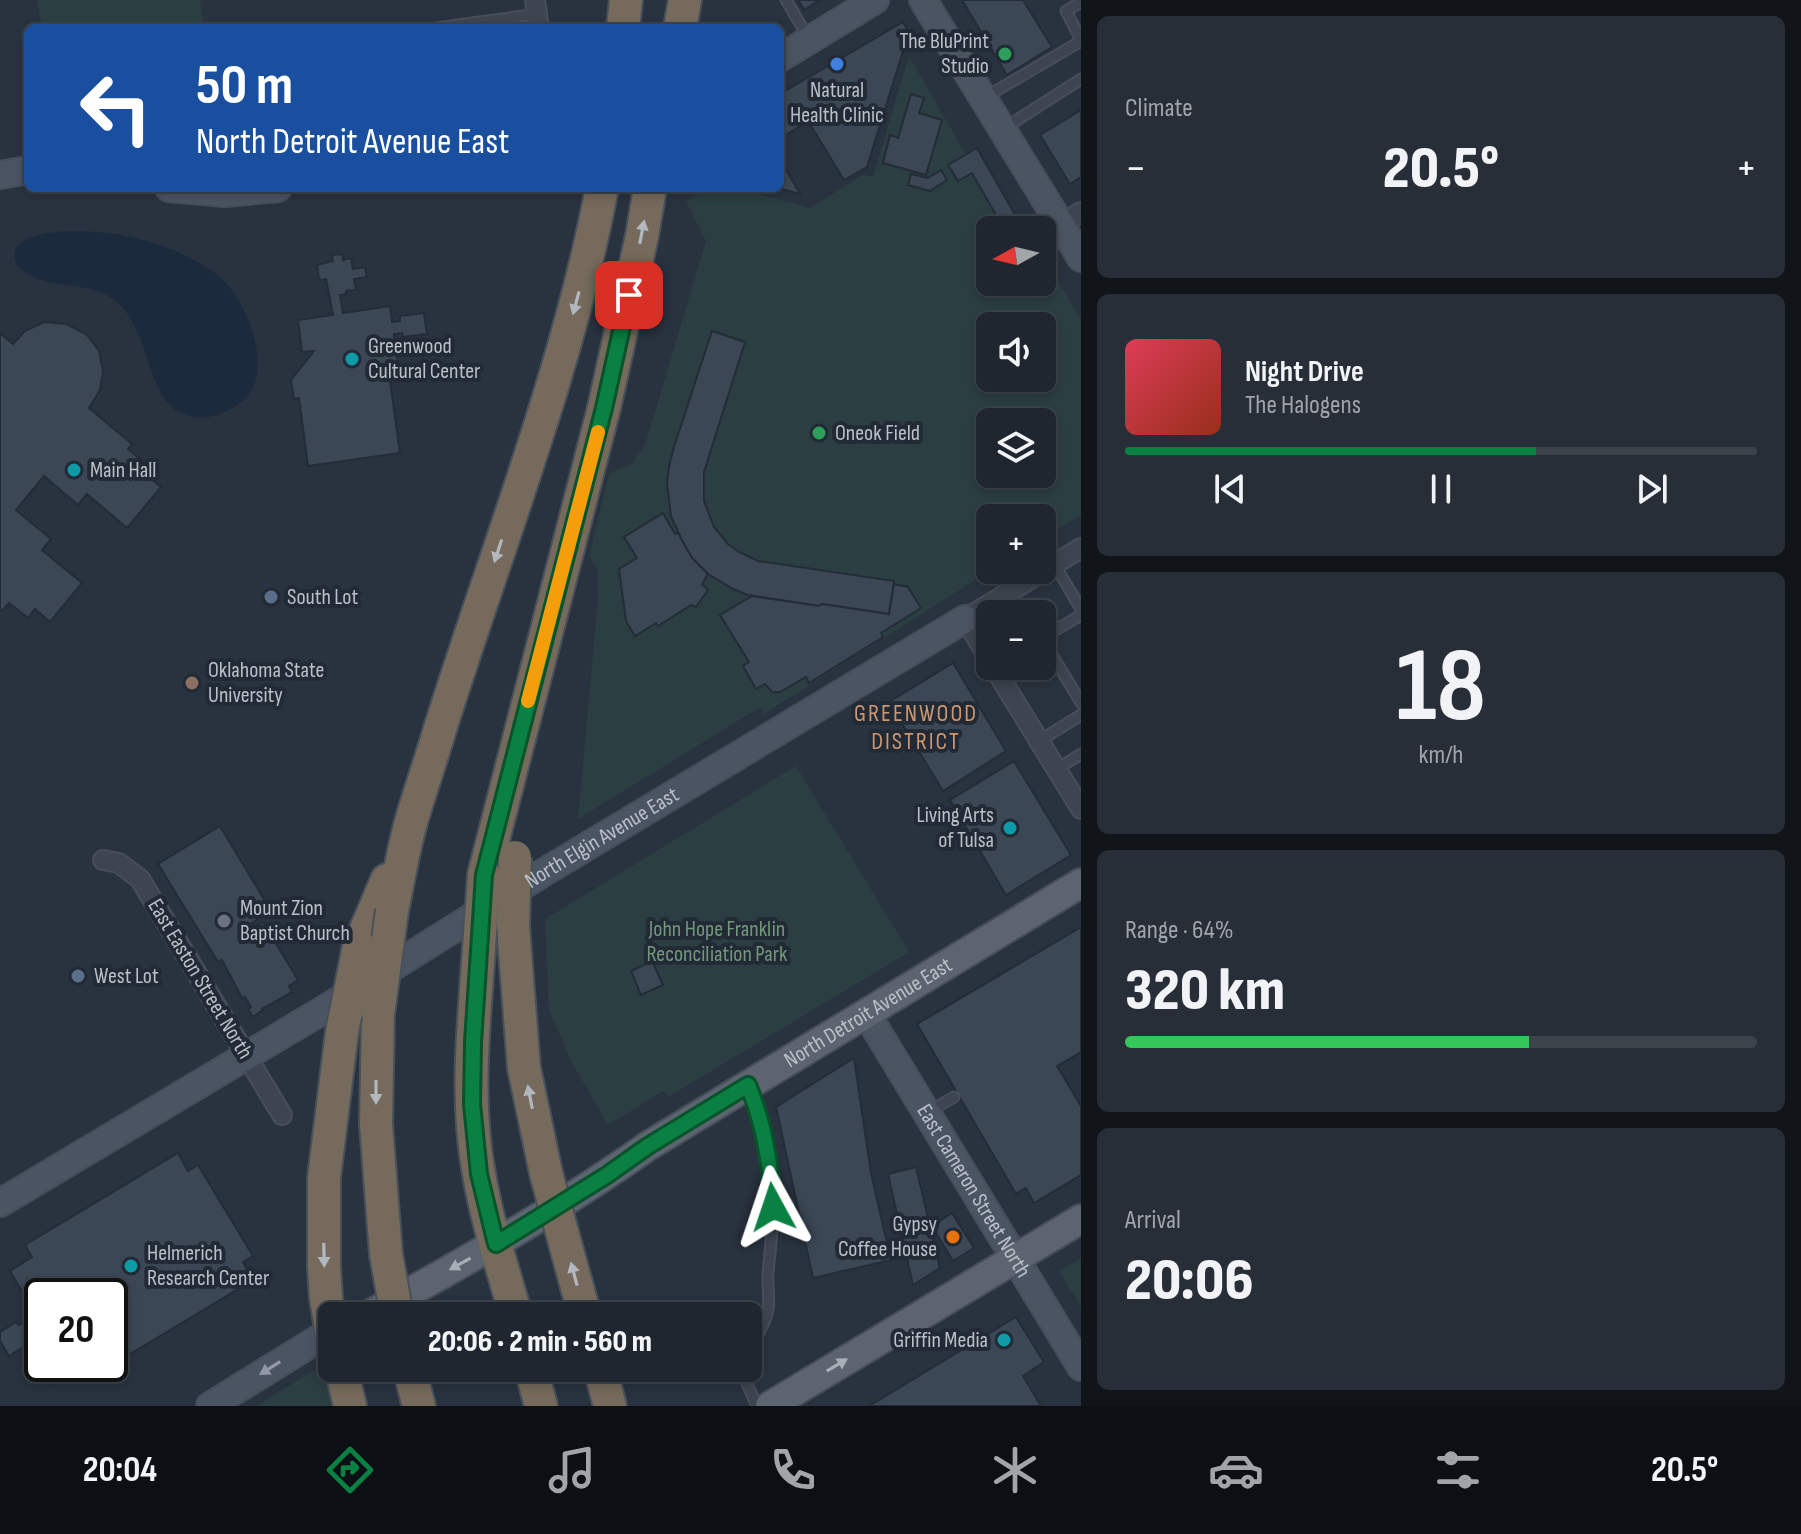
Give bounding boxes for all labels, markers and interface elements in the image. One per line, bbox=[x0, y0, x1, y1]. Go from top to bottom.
place label: The BluPrint Studio bbox=[899, 28, 989, 80]
marker: The BluPrint Studio bbox=[996, 45, 1014, 63]
text: 50 m bbox=[196, 53, 293, 120]
marker: Natural Health Clinic bbox=[828, 55, 846, 73]
icon: left bbox=[64, 56, 168, 160]
place label: Natural Health Clinic bbox=[790, 77, 884, 129]
text: Climate bbox=[1125, 93, 1193, 124]
text: North Detroit Avenue East bbox=[196, 121, 509, 164]
text: 20.5° bbox=[1383, 133, 1499, 205]
text: − bbox=[1125, 142, 1147, 195]
text: + bbox=[1735, 142, 1757, 195]
north arrow bbox=[976, 216, 1056, 296]
map controls bbox=[976, 216, 1056, 680]
one-way arrow bbox=[636, 219, 649, 244]
pin bbox=[595, 261, 663, 329]
icon: arrive bbox=[607, 273, 651, 317]
one-way arrow bbox=[570, 290, 582, 315]
button: sound bbox=[976, 312, 1056, 392]
place label: Greenwood Cultural Center bbox=[368, 333, 480, 385]
marker: Greenwood Cultural Center bbox=[343, 350, 361, 368]
text: Night Drive bbox=[1245, 354, 1364, 390]
text: The Halogens bbox=[1245, 390, 1361, 421]
button: layers bbox=[976, 408, 1056, 488]
place label: Oneok Field bbox=[835, 420, 920, 447]
marker: Oneok Field bbox=[810, 424, 828, 442]
place label: Main Hall bbox=[90, 457, 156, 484]
marker: Main Hall bbox=[65, 461, 83, 479]
icon: previous bbox=[1208, 467, 1252, 511]
icon: pause bbox=[1419, 467, 1463, 511]
icon: next bbox=[1630, 467, 1674, 511]
button: + bbox=[976, 504, 1056, 584]
one-way arrow bbox=[492, 539, 504, 563]
place label: South Lot bbox=[287, 584, 358, 611]
marker: South Lot bbox=[262, 588, 280, 606]
button: − bbox=[976, 600, 1056, 680]
text: 18 bbox=[1396, 625, 1486, 750]
place label: Oklahoma State University bbox=[208, 657, 324, 709]
marker: Oklahoma State University bbox=[183, 674, 201, 692]
district label: GREENWOOD DISTRICT bbox=[854, 699, 978, 756]
text: km/h bbox=[1419, 740, 1463, 771]
street label: North Elgin Avenue East bbox=[520, 781, 684, 894]
place label: Living Arts of Tulsa bbox=[917, 802, 994, 854]
marker: Living Arts of Tulsa bbox=[1001, 819, 1019, 837]
street label: East Easton Street North bbox=[142, 894, 258, 1064]
place label: Mount Zion Baptist Church bbox=[240, 895, 350, 947]
marker: Mount Zion Baptist Church bbox=[215, 912, 233, 930]
text: Range · 64% bbox=[1125, 915, 1234, 946]
park label: John Hope Franklin Reconciliation Park bbox=[646, 916, 788, 968]
street label: North Detroit Avenue East bbox=[779, 951, 957, 1074]
text: 320 km bbox=[1125, 955, 1285, 1027]
place label: West Lot bbox=[94, 963, 159, 990]
marker: West Lot bbox=[69, 967, 87, 985]
one-way arrow bbox=[370, 1080, 382, 1105]
one-way arrow bbox=[523, 1084, 535, 1109]
street label: East Cameron Street North bbox=[911, 1099, 1037, 1282]
position arrow bbox=[731, 1165, 815, 1249]
text: Arrival bbox=[1125, 1205, 1181, 1236]
place label: Gypsy Coffee House bbox=[838, 1211, 937, 1263]
marker: Gypsy Coffee House bbox=[944, 1228, 962, 1246]
place label: Helmerich Research Center bbox=[147, 1240, 269, 1292]
one-way arrow bbox=[318, 1243, 330, 1268]
text: 20:06 bbox=[1125, 1245, 1254, 1317]
marker: Helmerich Research Center bbox=[122, 1257, 140, 1275]
one-way arrow bbox=[449, 1257, 471, 1271]
one-way arrow bbox=[567, 1261, 579, 1286]
speed limit sign: 20 bbox=[24, 1278, 128, 1382]
text: 20:06 · 2 min · 560 m bbox=[428, 1324, 652, 1360]
place label: Griffin Media bbox=[893, 1327, 988, 1354]
marker: Griffin Media bbox=[995, 1331, 1013, 1349]
one-way arrow bbox=[826, 1359, 848, 1373]
one-way arrow bbox=[259, 1361, 281, 1375]
icon: directions bbox=[322, 1442, 378, 1498]
icon: music bbox=[544, 1442, 600, 1498]
icon: phone bbox=[765, 1442, 821, 1498]
icon: climate bbox=[987, 1442, 1043, 1498]
icon: car bbox=[1208, 1442, 1264, 1498]
icon: filters bbox=[1430, 1442, 1486, 1498]
text: 20:04 bbox=[83, 1449, 157, 1492]
text: 20.5° bbox=[1651, 1449, 1718, 1492]

